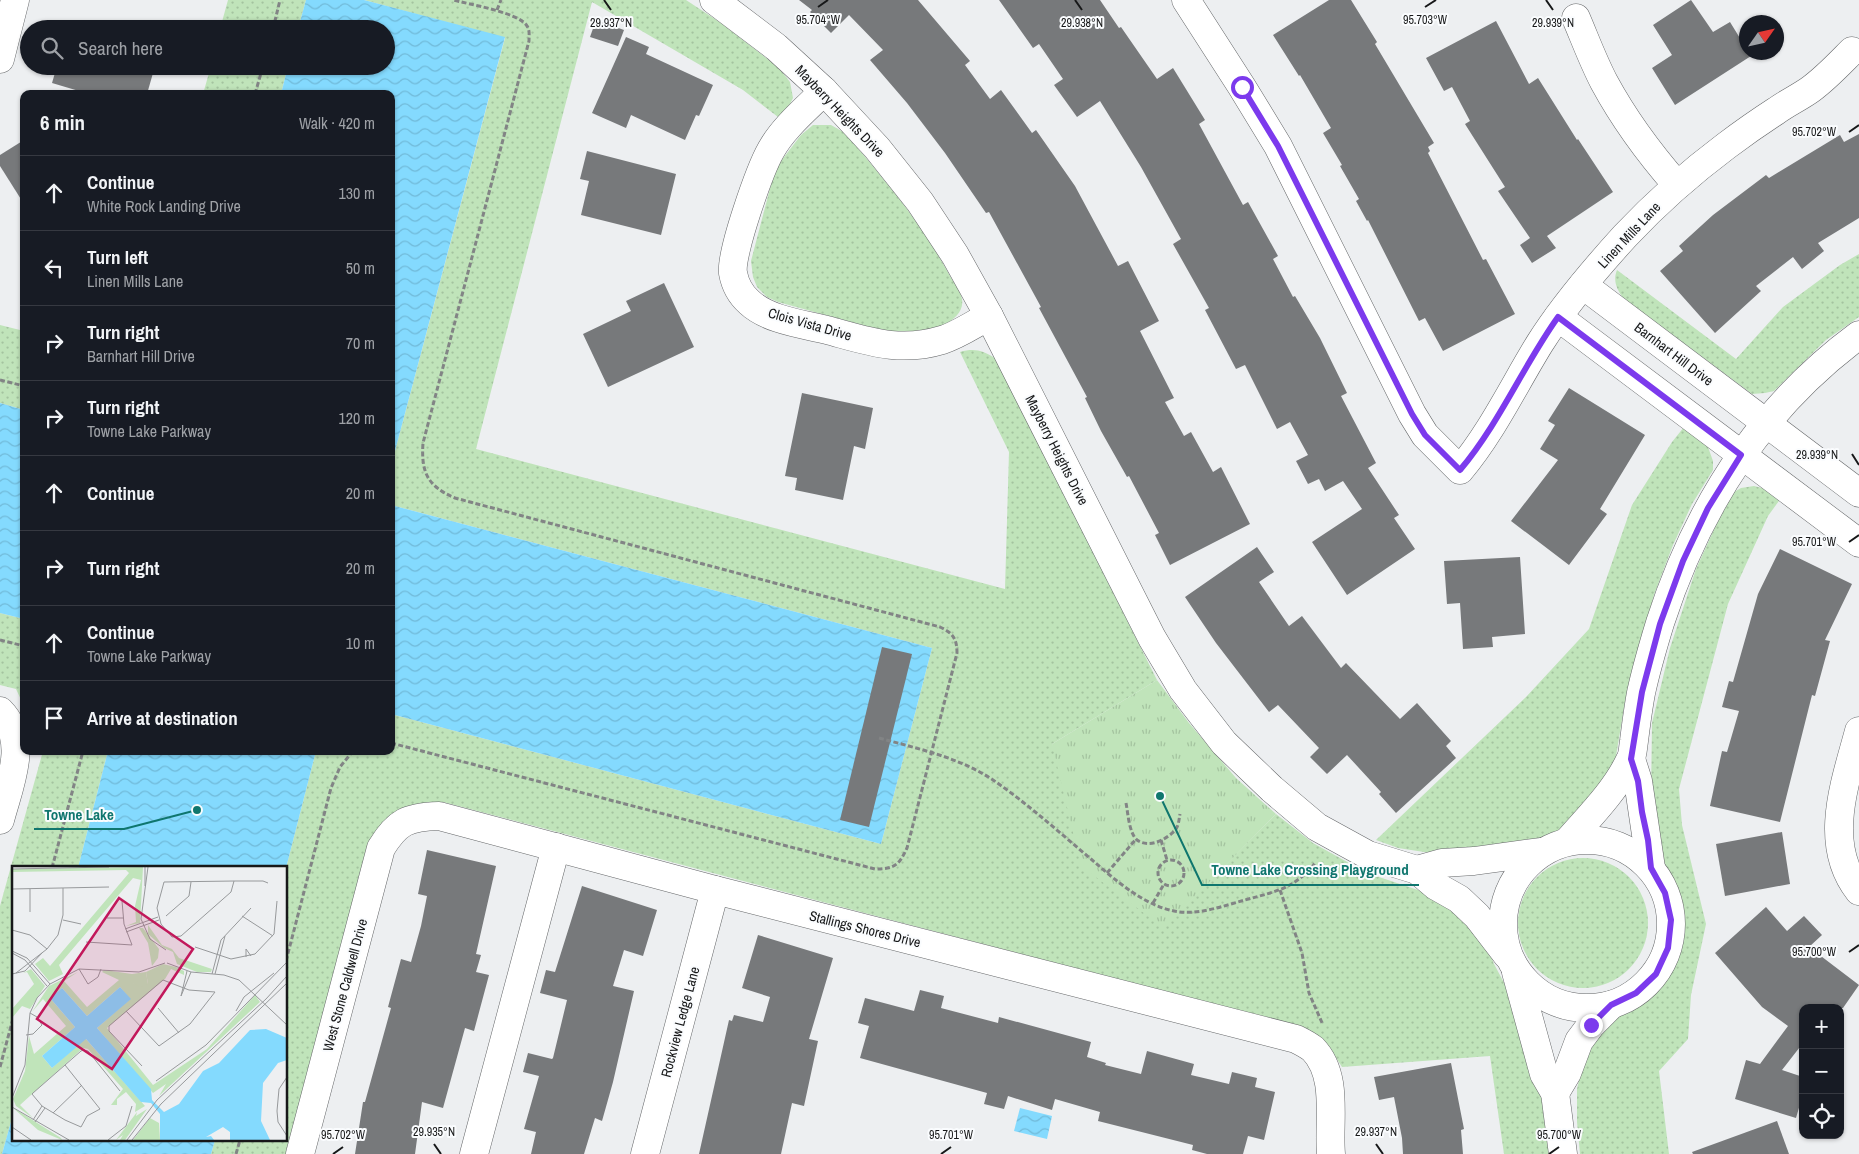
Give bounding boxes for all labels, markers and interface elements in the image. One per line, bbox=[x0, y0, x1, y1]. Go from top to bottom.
text: 95.704°W bbox=[796, 12, 841, 28]
text: 95.703°W bbox=[1403, 12, 1448, 28]
text: 29.937°N bbox=[590, 15, 632, 31]
text: 29.938°N bbox=[1061, 15, 1103, 31]
text: 29.939°N bbox=[1532, 15, 1574, 31]
north arrow bbox=[1739, 15, 1784, 60]
search box bbox=[20, 20, 395, 75]
icon: search bbox=[38, 34, 66, 62]
text: Search here bbox=[78, 35, 163, 61]
street label: Mayberry Heights Drive bbox=[791, 61, 889, 161]
route start bbox=[1231, 76, 1254, 99]
text: 6 min bbox=[40, 108, 85, 137]
text: Walk · 420 m bbox=[299, 112, 375, 134]
text: 95.702°W bbox=[1792, 124, 1837, 140]
text: Continue bbox=[87, 169, 155, 195]
icon: ahead bbox=[40, 179, 68, 207]
text: 130 m bbox=[339, 182, 375, 204]
text: White Rock Landing Drive bbox=[87, 195, 241, 217]
street label: Linen Mills Lane bbox=[1594, 198, 1664, 272]
text: Turn left bbox=[87, 244, 148, 270]
icon: left bbox=[40, 254, 68, 282]
text: 50 m bbox=[346, 257, 375, 279]
text: Linen Mills Lane bbox=[87, 270, 183, 292]
street label: Clois Vista Drive bbox=[766, 304, 854, 344]
street label: Barnhart Hill Drive bbox=[1631, 318, 1717, 390]
text: Turn right bbox=[87, 319, 159, 345]
icon: right bbox=[40, 329, 68, 357]
text: 70 m bbox=[346, 332, 375, 354]
text: Barnhart Hill Drive bbox=[87, 345, 195, 367]
street label: Mayberry Heights Drive bbox=[1021, 392, 1093, 508]
text: Turn right bbox=[87, 394, 159, 420]
icon: right bbox=[40, 404, 68, 432]
text: 120 m bbox=[339, 407, 375, 429]
text: Towne Lake Parkway bbox=[87, 420, 211, 442]
text: 29.939°N bbox=[1796, 447, 1838, 463]
icon: ahead bbox=[40, 479, 68, 507]
text: Continue bbox=[87, 480, 155, 506]
text: 20 m bbox=[346, 482, 375, 504]
text: 95.701°W bbox=[1792, 534, 1837, 550]
icon: right bbox=[40, 554, 68, 582]
text: Turn right bbox=[87, 555, 159, 581]
text: 20 m bbox=[346, 557, 375, 579]
text: Continue bbox=[87, 619, 155, 645]
icon: ahead bbox=[40, 629, 68, 657]
text: 10 m bbox=[346, 632, 375, 654]
text: Towne Lake Parkway bbox=[87, 645, 211, 667]
icon: arrive bbox=[40, 704, 68, 732]
text: Arrive at destination bbox=[87, 705, 238, 731]
callout: Towne Lake bbox=[34, 799, 124, 829]
text: Towne Lake bbox=[44, 804, 114, 825]
callout: Towne Lake Crossing Playground bbox=[1202, 855, 1419, 885]
text: Towne Lake Crossing Playground bbox=[1211, 859, 1409, 880]
inset map bbox=[12, 866, 288, 1142]
street label: Stallings Shores Drive bbox=[807, 906, 923, 952]
street label: West Stone Caldwell Drive bbox=[319, 917, 371, 1053]
text: 95.700°W bbox=[1792, 944, 1837, 960]
street label: Rockview Ledge Lane bbox=[657, 965, 703, 1079]
map controls bbox=[1799, 1004, 1844, 1139]
button: + bbox=[1799, 1004, 1844, 1049]
route end bbox=[1580, 1014, 1603, 1037]
button: − bbox=[1799, 1049, 1844, 1094]
button: locate bbox=[1799, 1094, 1844, 1139]
text: 29.935°N bbox=[413, 1124, 455, 1140]
text: 29.937°N bbox=[1355, 1124, 1397, 1140]
text: 95.702°W bbox=[321, 1127, 366, 1143]
text: 95.701°W bbox=[929, 1127, 974, 1143]
text: 95.700°W bbox=[1537, 1127, 1582, 1143]

